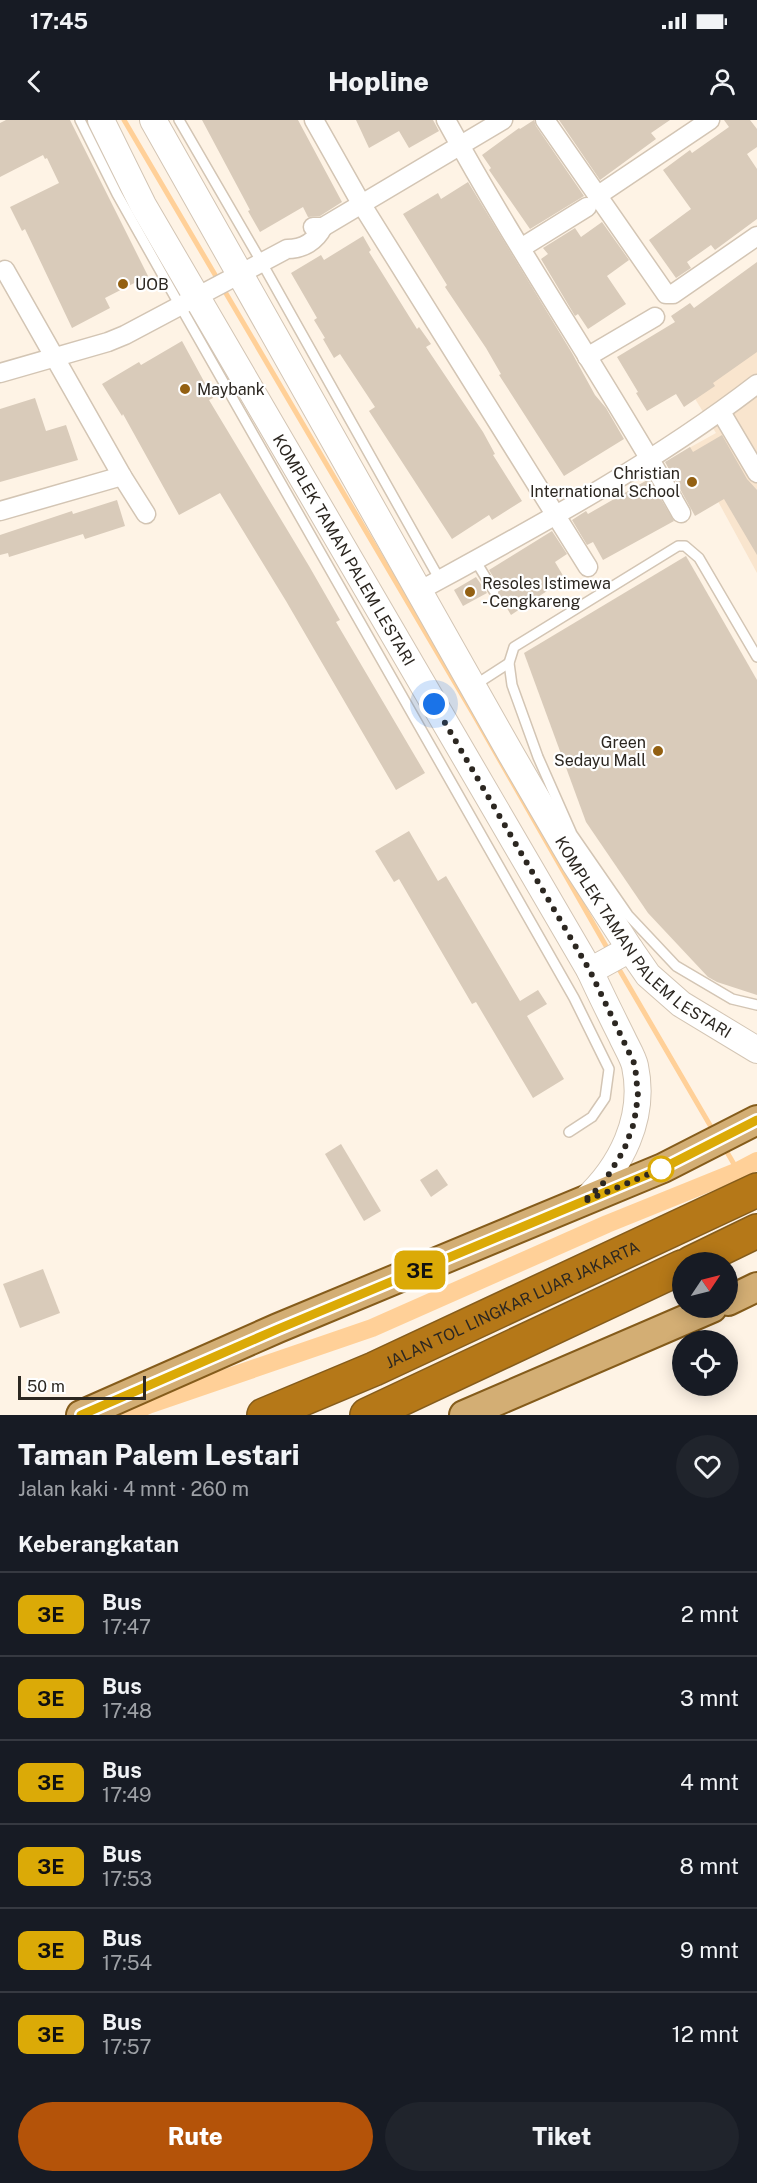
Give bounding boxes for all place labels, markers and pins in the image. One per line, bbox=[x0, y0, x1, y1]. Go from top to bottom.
place label: UOB bbox=[135, 275, 169, 294]
marker: UOB bbox=[116, 277, 130, 291]
place label: Maybank bbox=[197, 380, 265, 399]
marker: Maybank bbox=[178, 382, 192, 396]
place label: Christian International School bbox=[530, 464, 680, 501]
marker: Christian International School bbox=[685, 475, 699, 489]
place label: Resoles Istimewa - Cengkareng bbox=[482, 574, 611, 611]
marker: Resoles Istimewa - Cengkareng bbox=[463, 585, 477, 599]
place label: Green Sedayu Mall bbox=[554, 733, 646, 770]
marker: Green Sedayu Mall bbox=[651, 744, 665, 758]
unlabelled marker bbox=[648, 1156, 674, 1182]

